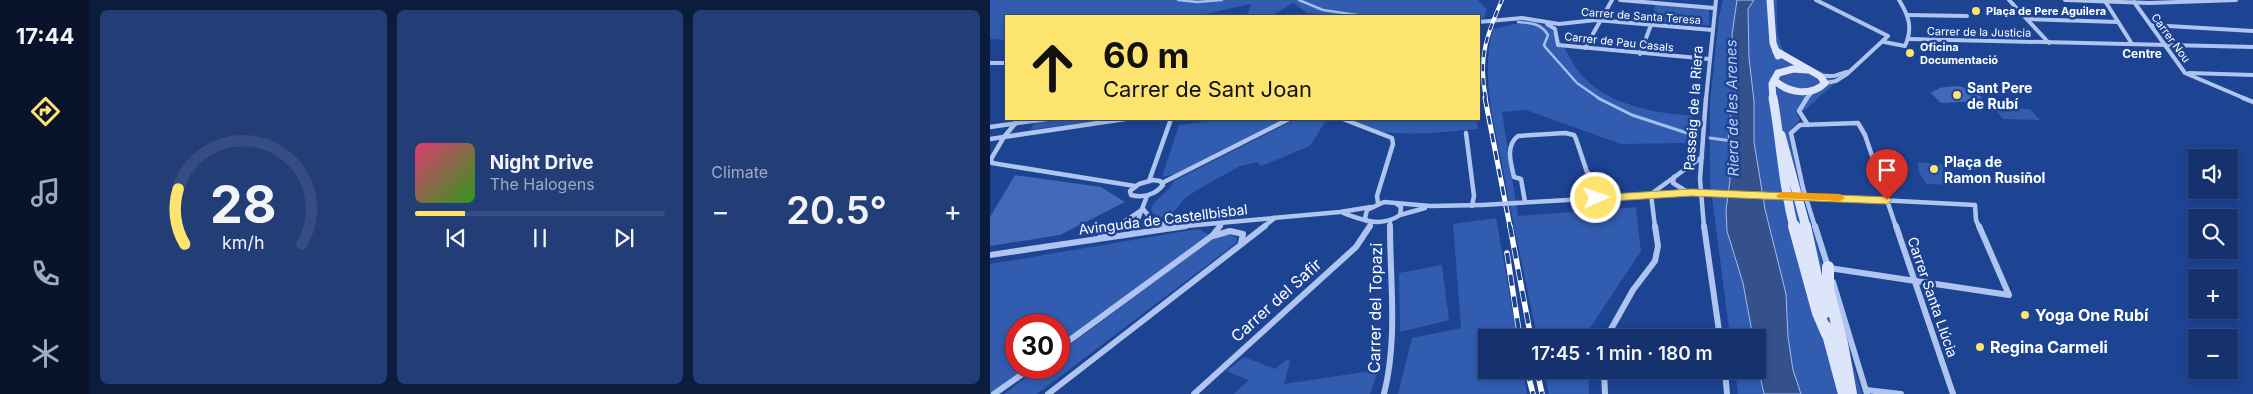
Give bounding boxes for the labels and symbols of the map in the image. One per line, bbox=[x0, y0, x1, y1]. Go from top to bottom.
place label: Plaça de Pere Aguilera bbox=[1986, 4, 2106, 18]
street label: Carrer de Santa Teresa bbox=[1581, 5, 1701, 27]
marker: Plaça de Pere Aguilera bbox=[1970, 5, 1982, 17]
street label: Carrer Nou bbox=[2148, 11, 2194, 65]
street label: Carrer de la Justicia bbox=[1927, 24, 2031, 40]
street label: Carrer de Pau Casals bbox=[1564, 29, 1675, 55]
water label: Riera de les Arenes bbox=[1721, 39, 1743, 177]
place label: Oficina Documentació bbox=[1920, 40, 1998, 67]
street label: Passeig de la Riera bbox=[1680, 45, 1706, 171]
district label: Centre bbox=[2122, 46, 2162, 61]
marker: Oficina Documentació bbox=[1904, 47, 1916, 59]
place label: Sant Pere de Rubí bbox=[1967, 79, 2032, 112]
marker: Sant Pere de Rubí bbox=[1951, 89, 1963, 101]
pin bbox=[1866, 149, 1908, 200]
place label: Plaça de Ramon Rusiñol bbox=[1944, 153, 2045, 186]
marker: Plaça de Ramon Rusiñol bbox=[1928, 163, 1940, 175]
position arrow bbox=[1569, 171, 1621, 223]
street label: Avinguda de Castellbisbal bbox=[1077, 200, 1249, 238]
street label: Carrer Santa Llúcia bbox=[1904, 234, 1962, 360]
street label: Carrer del Topazi bbox=[1364, 243, 1386, 373]
street label: Carrer del Safir bbox=[1227, 254, 1325, 346]
place label: Yoga One Rubí bbox=[2035, 305, 2149, 325]
marker: Yoga One Rubí bbox=[2019, 309, 2031, 321]
speed limit sign: 30 bbox=[1005, 314, 1070, 379]
place label: Regina Carmeli bbox=[1990, 337, 2108, 357]
marker: Regina Carmeli bbox=[1974, 341, 1986, 353]

